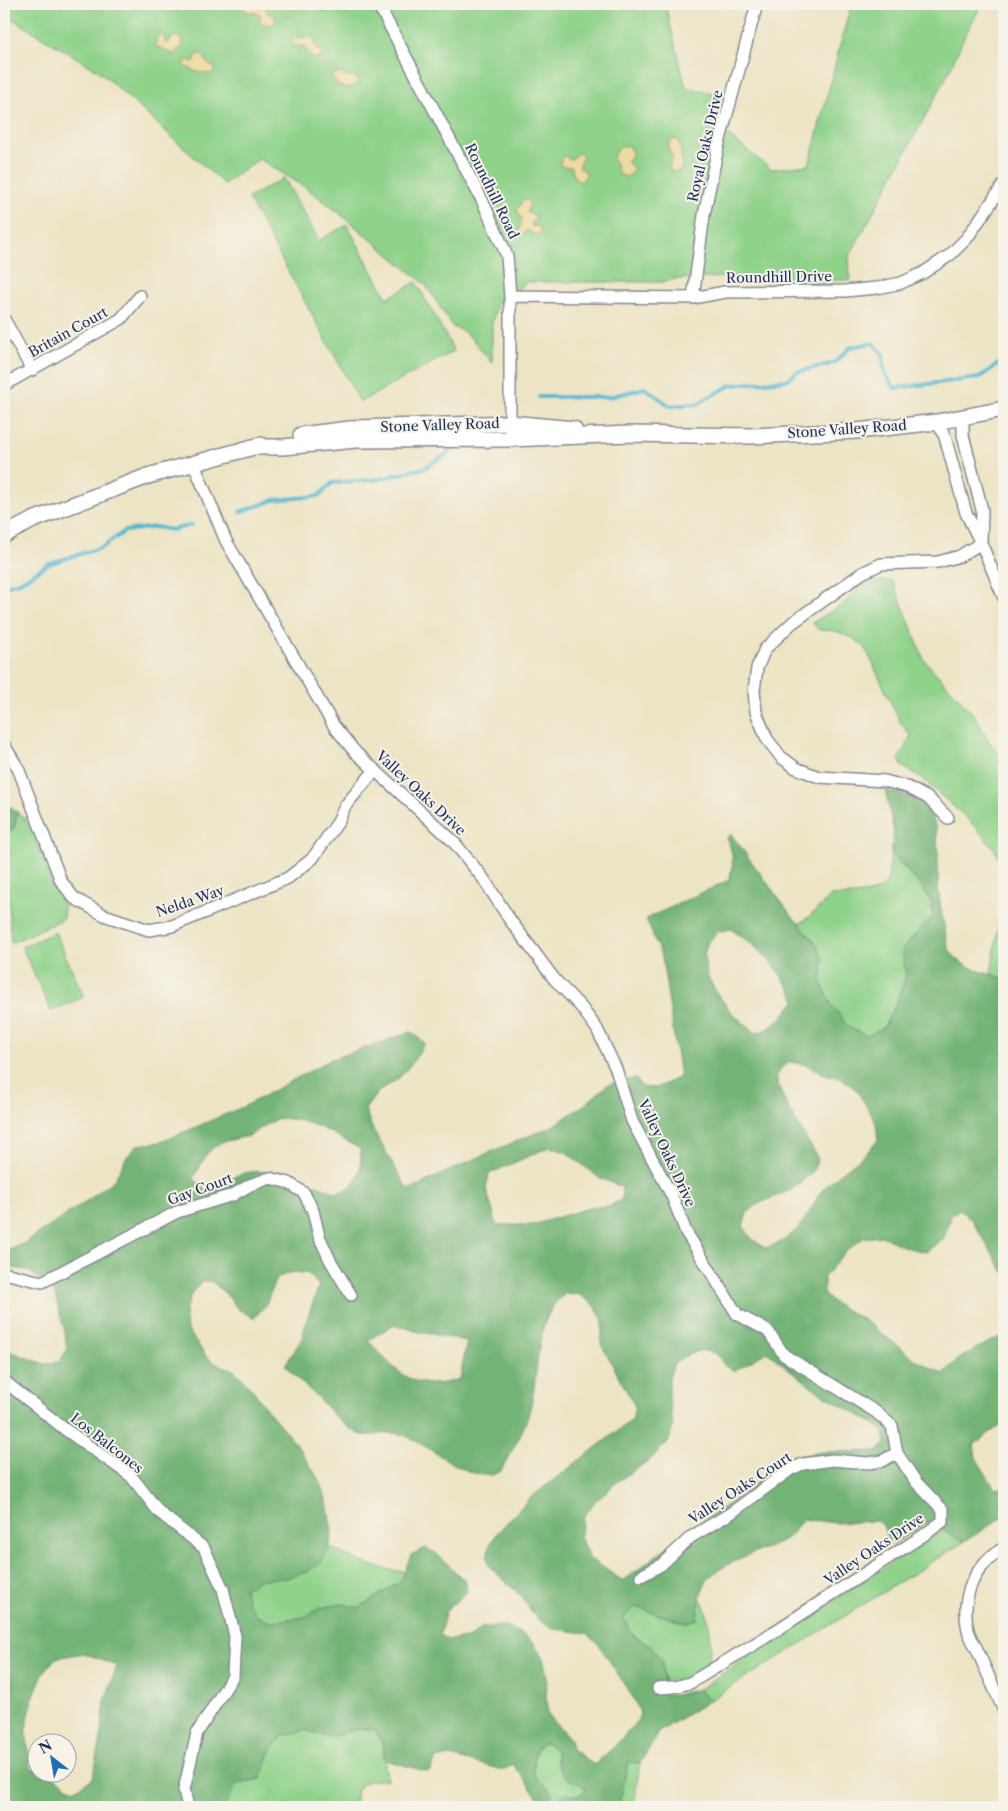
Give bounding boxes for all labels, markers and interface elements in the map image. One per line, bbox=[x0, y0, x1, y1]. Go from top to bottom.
street label: Royal Oaks Drive bbox=[683, 88, 727, 204]
street label: Roundhill Road bbox=[461, 140, 523, 242]
street label: Roundhill Drive bbox=[726, 267, 832, 287]
street label: Britain Court bbox=[25, 303, 111, 361]
street label: Stone Valley Road bbox=[380, 414, 500, 436]
street label: Stone Valley Road bbox=[787, 416, 908, 442]
street label: Valley Oaks Drive bbox=[372, 746, 470, 839]
street label: Nelda Way bbox=[153, 881, 227, 921]
street label: Valley Oaks Drive bbox=[634, 1095, 700, 1210]
street label: Gay Court bbox=[165, 1169, 235, 1209]
street label: Los Balcones bbox=[67, 1409, 147, 1477]
street label: Valley Oaks Court bbox=[684, 1448, 795, 1528]
street label: Valley Oaks Drive bbox=[820, 1509, 927, 1590]
north arrow bbox=[28, 1734, 78, 1784]
text: N bbox=[35, 1736, 55, 1758]

